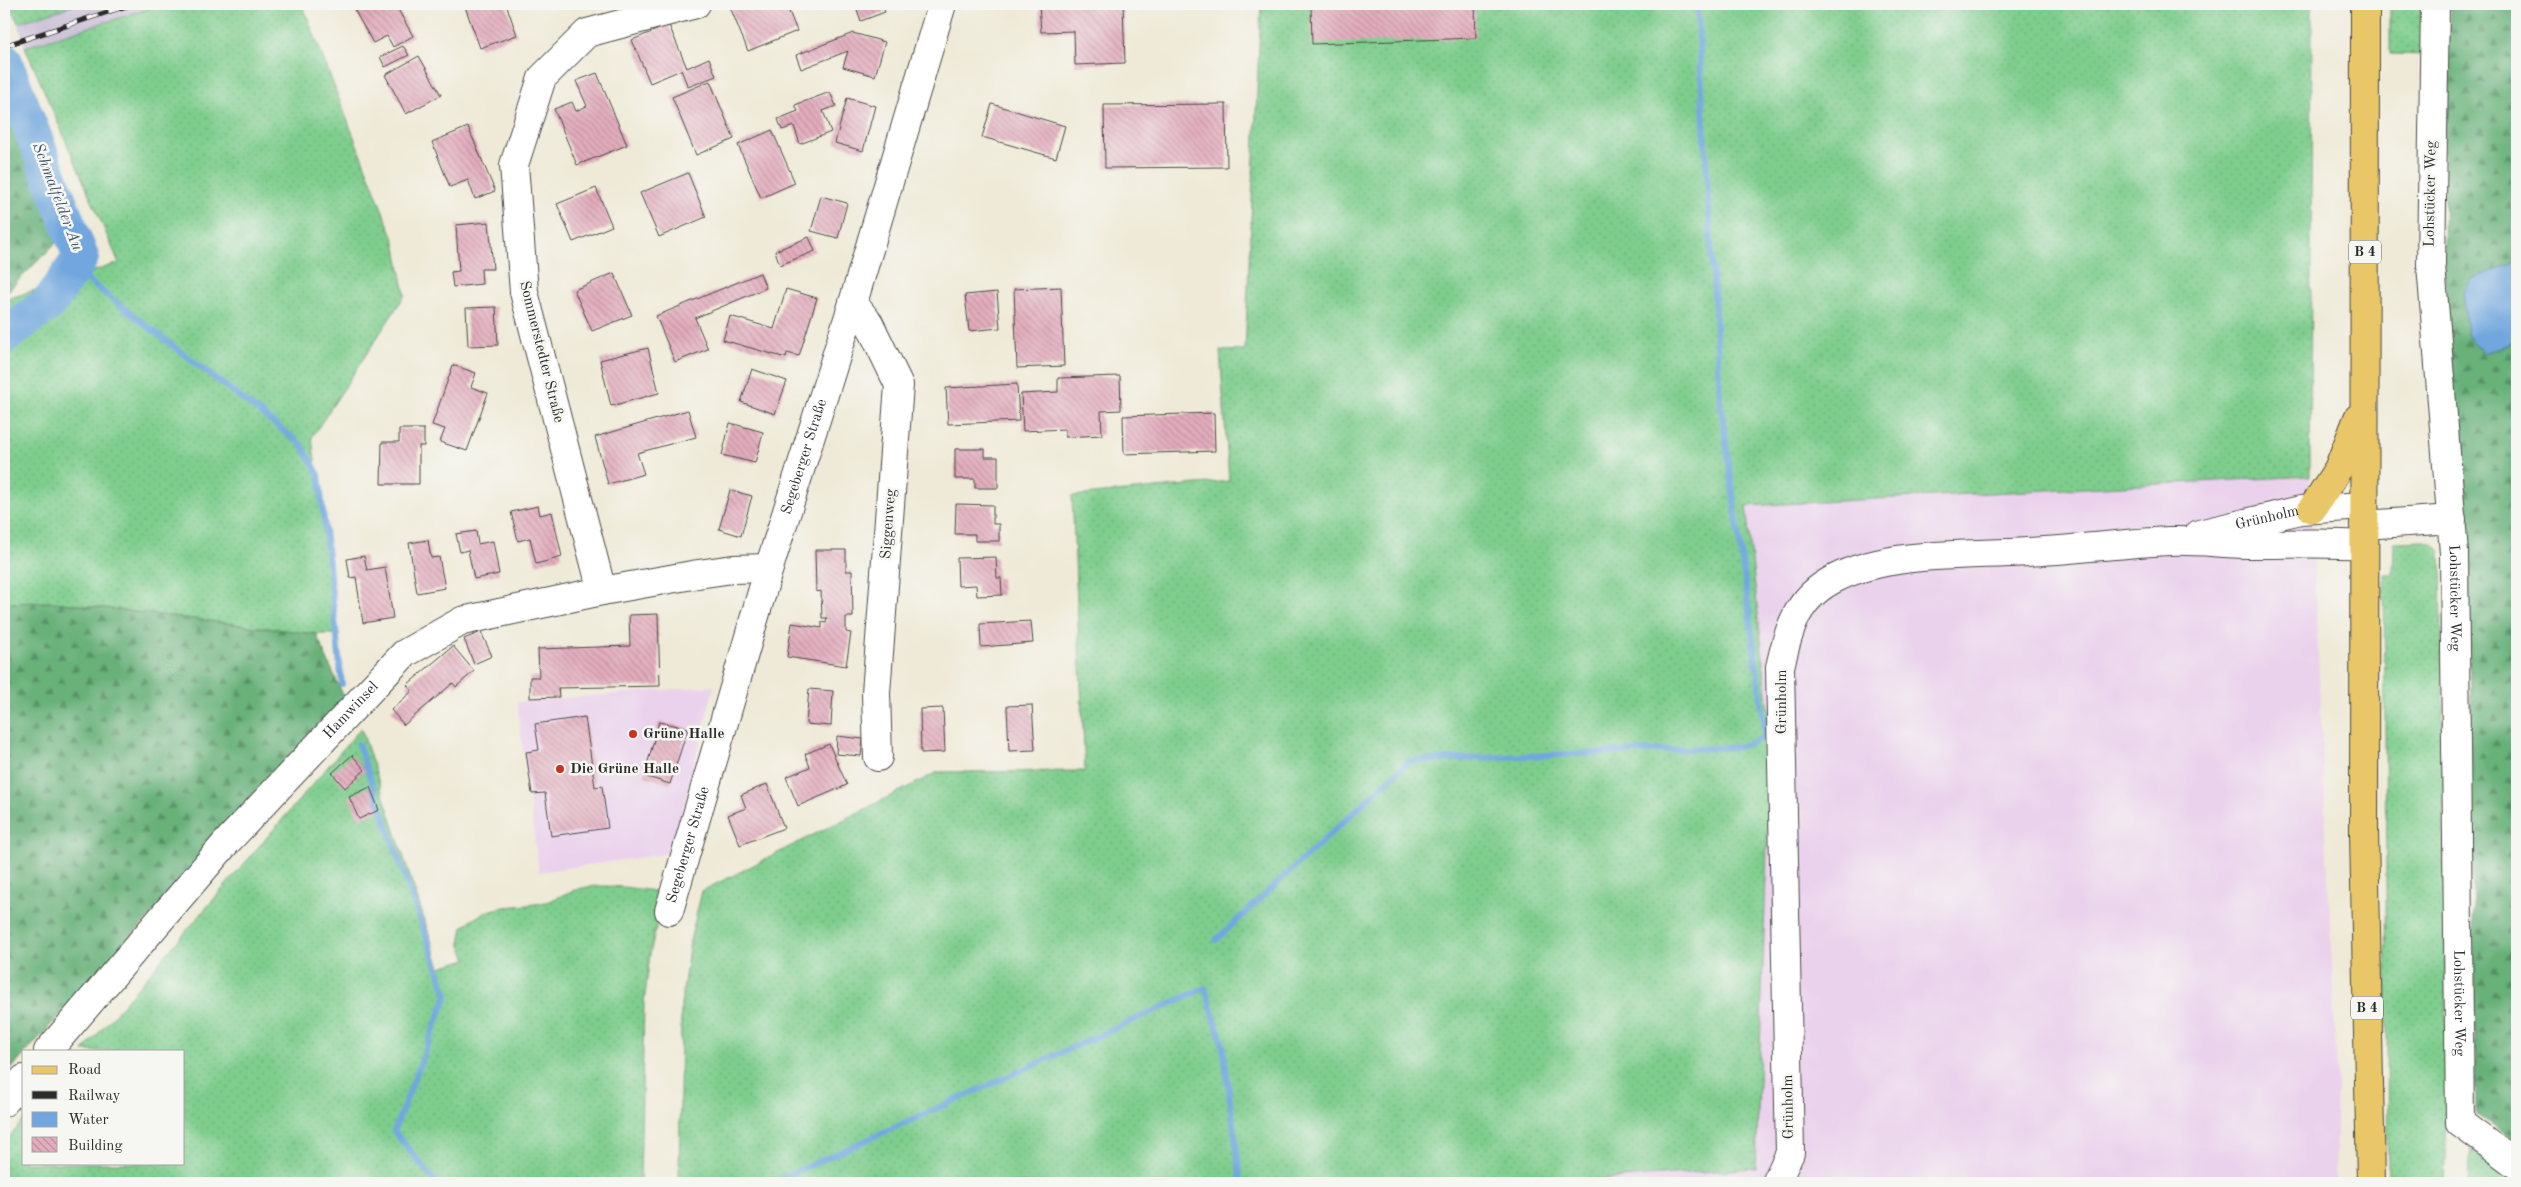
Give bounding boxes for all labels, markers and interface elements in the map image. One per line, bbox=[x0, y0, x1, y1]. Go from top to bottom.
water label: Schmalfelder Au bbox=[29, 141, 85, 253]
street label: Lohstücker Weg bbox=[2423, 141, 2439, 247]
road number: B 4 bbox=[2349, 240, 2381, 264]
street label: Sommerstedter Straße bbox=[516, 280, 566, 424]
street label: Segeberger Straße bbox=[779, 397, 830, 516]
street label: Siggenweg bbox=[879, 488, 899, 560]
street label: Grünholm bbox=[2234, 503, 2300, 533]
street label: Lohstücker Weg bbox=[2446, 544, 2463, 651]
street label: Grünholm bbox=[1775, 670, 1790, 734]
street label: Hamwinsel bbox=[321, 679, 381, 742]
place label: Grüne Halle bbox=[643, 727, 724, 742]
marker: Grüne Halle bbox=[627, 728, 639, 740]
place label: Die Grüne Halle bbox=[570, 762, 679, 777]
marker: Die Grüne Halle bbox=[554, 763, 566, 775]
street label: Segeberger Straße bbox=[664, 785, 712, 905]
street label: Lohstücker Weg bbox=[2451, 950, 2467, 1056]
road number: B 4 bbox=[2351, 996, 2383, 1020]
legend bbox=[22, 1050, 185, 1164]
text: Road bbox=[68, 1063, 102, 1078]
street label: Grünholm bbox=[1781, 1074, 1797, 1139]
text: Railway bbox=[68, 1089, 121, 1104]
text: Water bbox=[68, 1113, 109, 1128]
text: Building bbox=[68, 1139, 123, 1154]

